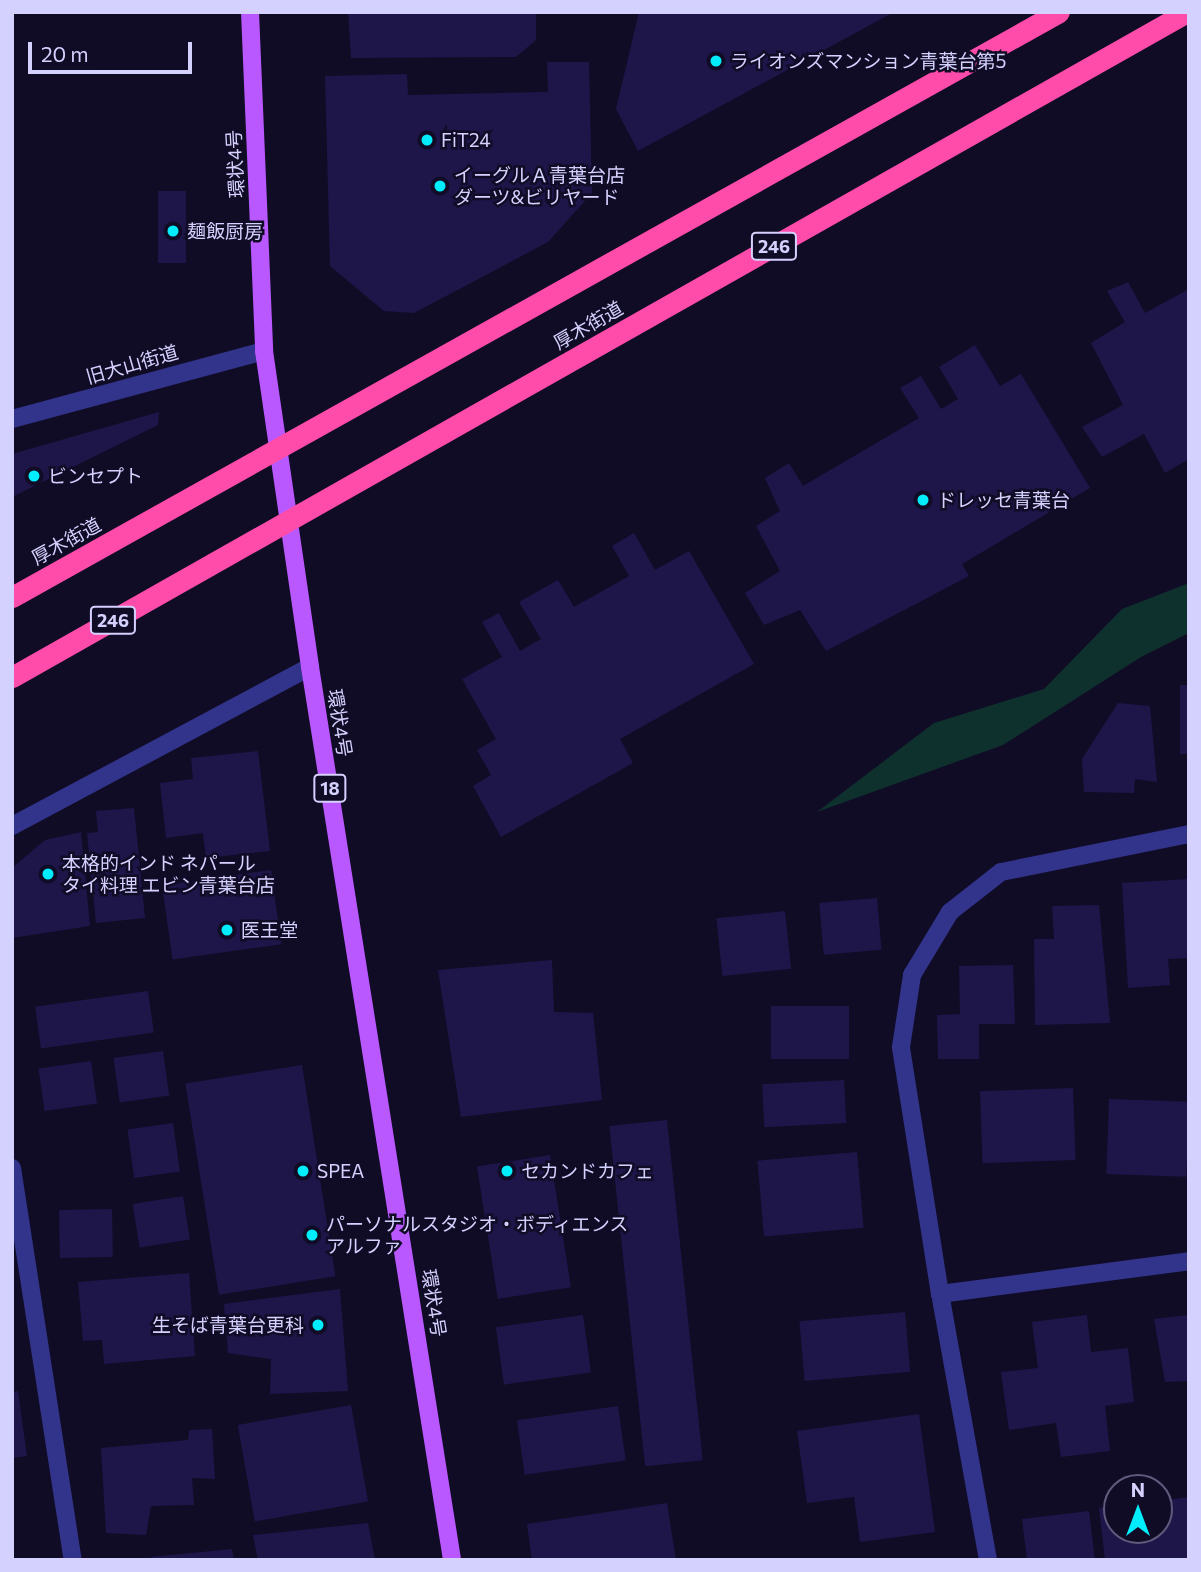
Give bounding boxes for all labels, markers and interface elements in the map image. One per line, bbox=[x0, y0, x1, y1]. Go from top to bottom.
scale bar bbox=[32, 28, 196, 72]
text: 20 m bbox=[41, 41, 89, 66]
place label: ライオンズマンション青葉台第5 bbox=[730, 50, 1007, 72]
marker: ライオンズマンション青葉台第5 bbox=[708, 53, 724, 69]
street label: 環状4号 bbox=[222, 129, 248, 199]
place label: FiT24 bbox=[441, 129, 491, 151]
marker: FiT24 bbox=[419, 132, 435, 148]
place label: イーグルＡ青葉台店 ダーツ&ビリヤード bbox=[454, 164, 625, 208]
marker: イーグルＡ青葉台店 ダーツ&ビリヤード bbox=[432, 178, 448, 194]
place label: 麺飯厨房 bbox=[187, 220, 263, 242]
marker: 麺飯厨房 bbox=[165, 223, 181, 239]
road number: 246 bbox=[750, 232, 798, 260]
street label: 厚木街道 bbox=[549, 296, 627, 354]
street label: 旧大山街道 bbox=[83, 340, 181, 388]
place label: ビンセプト bbox=[48, 465, 143, 487]
marker: ビンセプト bbox=[26, 468, 42, 484]
place label: ドレッセ青葉台 bbox=[937, 489, 1070, 511]
marker: ドレッセ青葉台 bbox=[915, 492, 931, 508]
street label: 厚木街道 bbox=[27, 513, 105, 569]
road number: 246 bbox=[88, 606, 138, 634]
street label: 環状4号 bbox=[323, 687, 357, 759]
road number: 18 bbox=[312, 774, 348, 802]
place label: 本格的インド ネパール タイ料理 エビン青葉台店 bbox=[62, 852, 275, 896]
marker: 本格的インド ネパール タイ料理 エビン青葉台店 bbox=[40, 866, 56, 882]
place label: 医王堂 bbox=[241, 919, 298, 941]
marker: 医王堂 bbox=[219, 922, 235, 938]
place label: SPEA bbox=[317, 1160, 364, 1182]
place label: セカンドカフェ bbox=[521, 1160, 654, 1182]
marker: SPEA bbox=[295, 1163, 311, 1179]
marker: セカンドカフェ bbox=[499, 1163, 515, 1179]
place label: パーソナルスタジオ・ボディエンス アルファ bbox=[326, 1213, 630, 1257]
marker: パーソナルスタジオ・ボディエンス アルファ bbox=[304, 1227, 320, 1243]
street label: 環状4号 bbox=[417, 1267, 451, 1339]
place label: 生そば青葉台更科 bbox=[152, 1314, 304, 1336]
marker: 生そば青葉台更科 bbox=[310, 1317, 326, 1333]
north arrow bbox=[1103, 1474, 1173, 1544]
text: N bbox=[1131, 1478, 1145, 1501]

